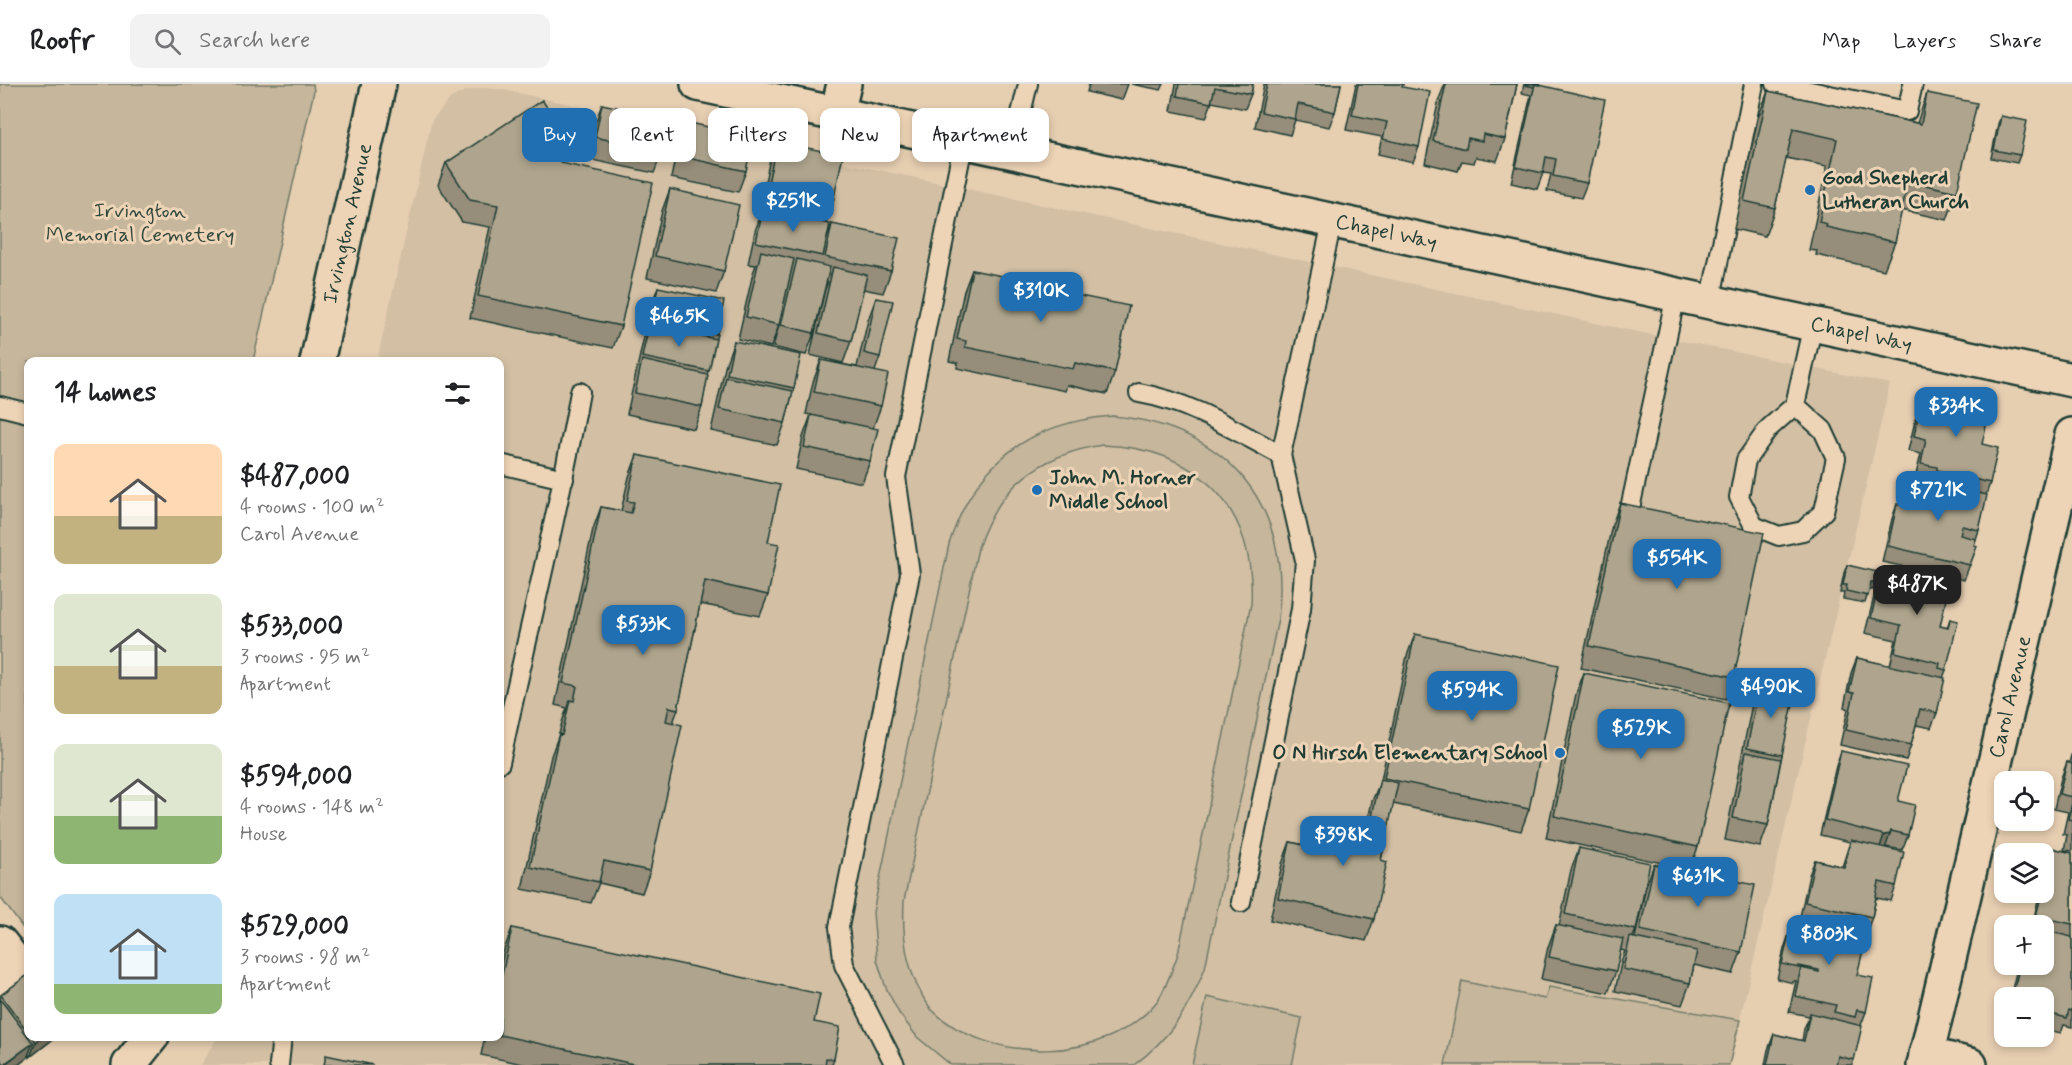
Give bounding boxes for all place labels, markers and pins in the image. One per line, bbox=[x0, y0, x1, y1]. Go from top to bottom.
place label: Good Shepherd Lutheran Church bbox=[1822, 164, 1970, 216]
pin: $251K bbox=[751, 182, 835, 233]
marker: Good Shepherd Lutheran Church bbox=[1803, 183, 1817, 197]
pin: $310K bbox=[999, 272, 1083, 323]
pin: $465K bbox=[637, 297, 721, 348]
pin: $334K bbox=[1914, 387, 1998, 438]
place label: John M. Horner Middle School bbox=[1049, 464, 1196, 516]
pin: $721K bbox=[1896, 471, 1980, 522]
marker: John M. Horner Middle School bbox=[1030, 483, 1044, 497]
pin: $554K bbox=[1635, 539, 1719, 590]
pin: $487K bbox=[1875, 565, 1959, 616]
pin: $533K bbox=[601, 605, 685, 656]
pin: $490K bbox=[1729, 668, 1813, 719]
pin: $594K bbox=[1430, 671, 1514, 722]
pin: $529K bbox=[1599, 709, 1683, 760]
place label: O N Hirsch Elementary School bbox=[1272, 739, 1548, 767]
marker: O N Hirsch Elementary School bbox=[1553, 746, 1567, 760]
pin: $398K bbox=[1301, 816, 1385, 867]
pin: $631K bbox=[1656, 857, 1740, 908]
pin: $803K bbox=[1787, 915, 1871, 966]

